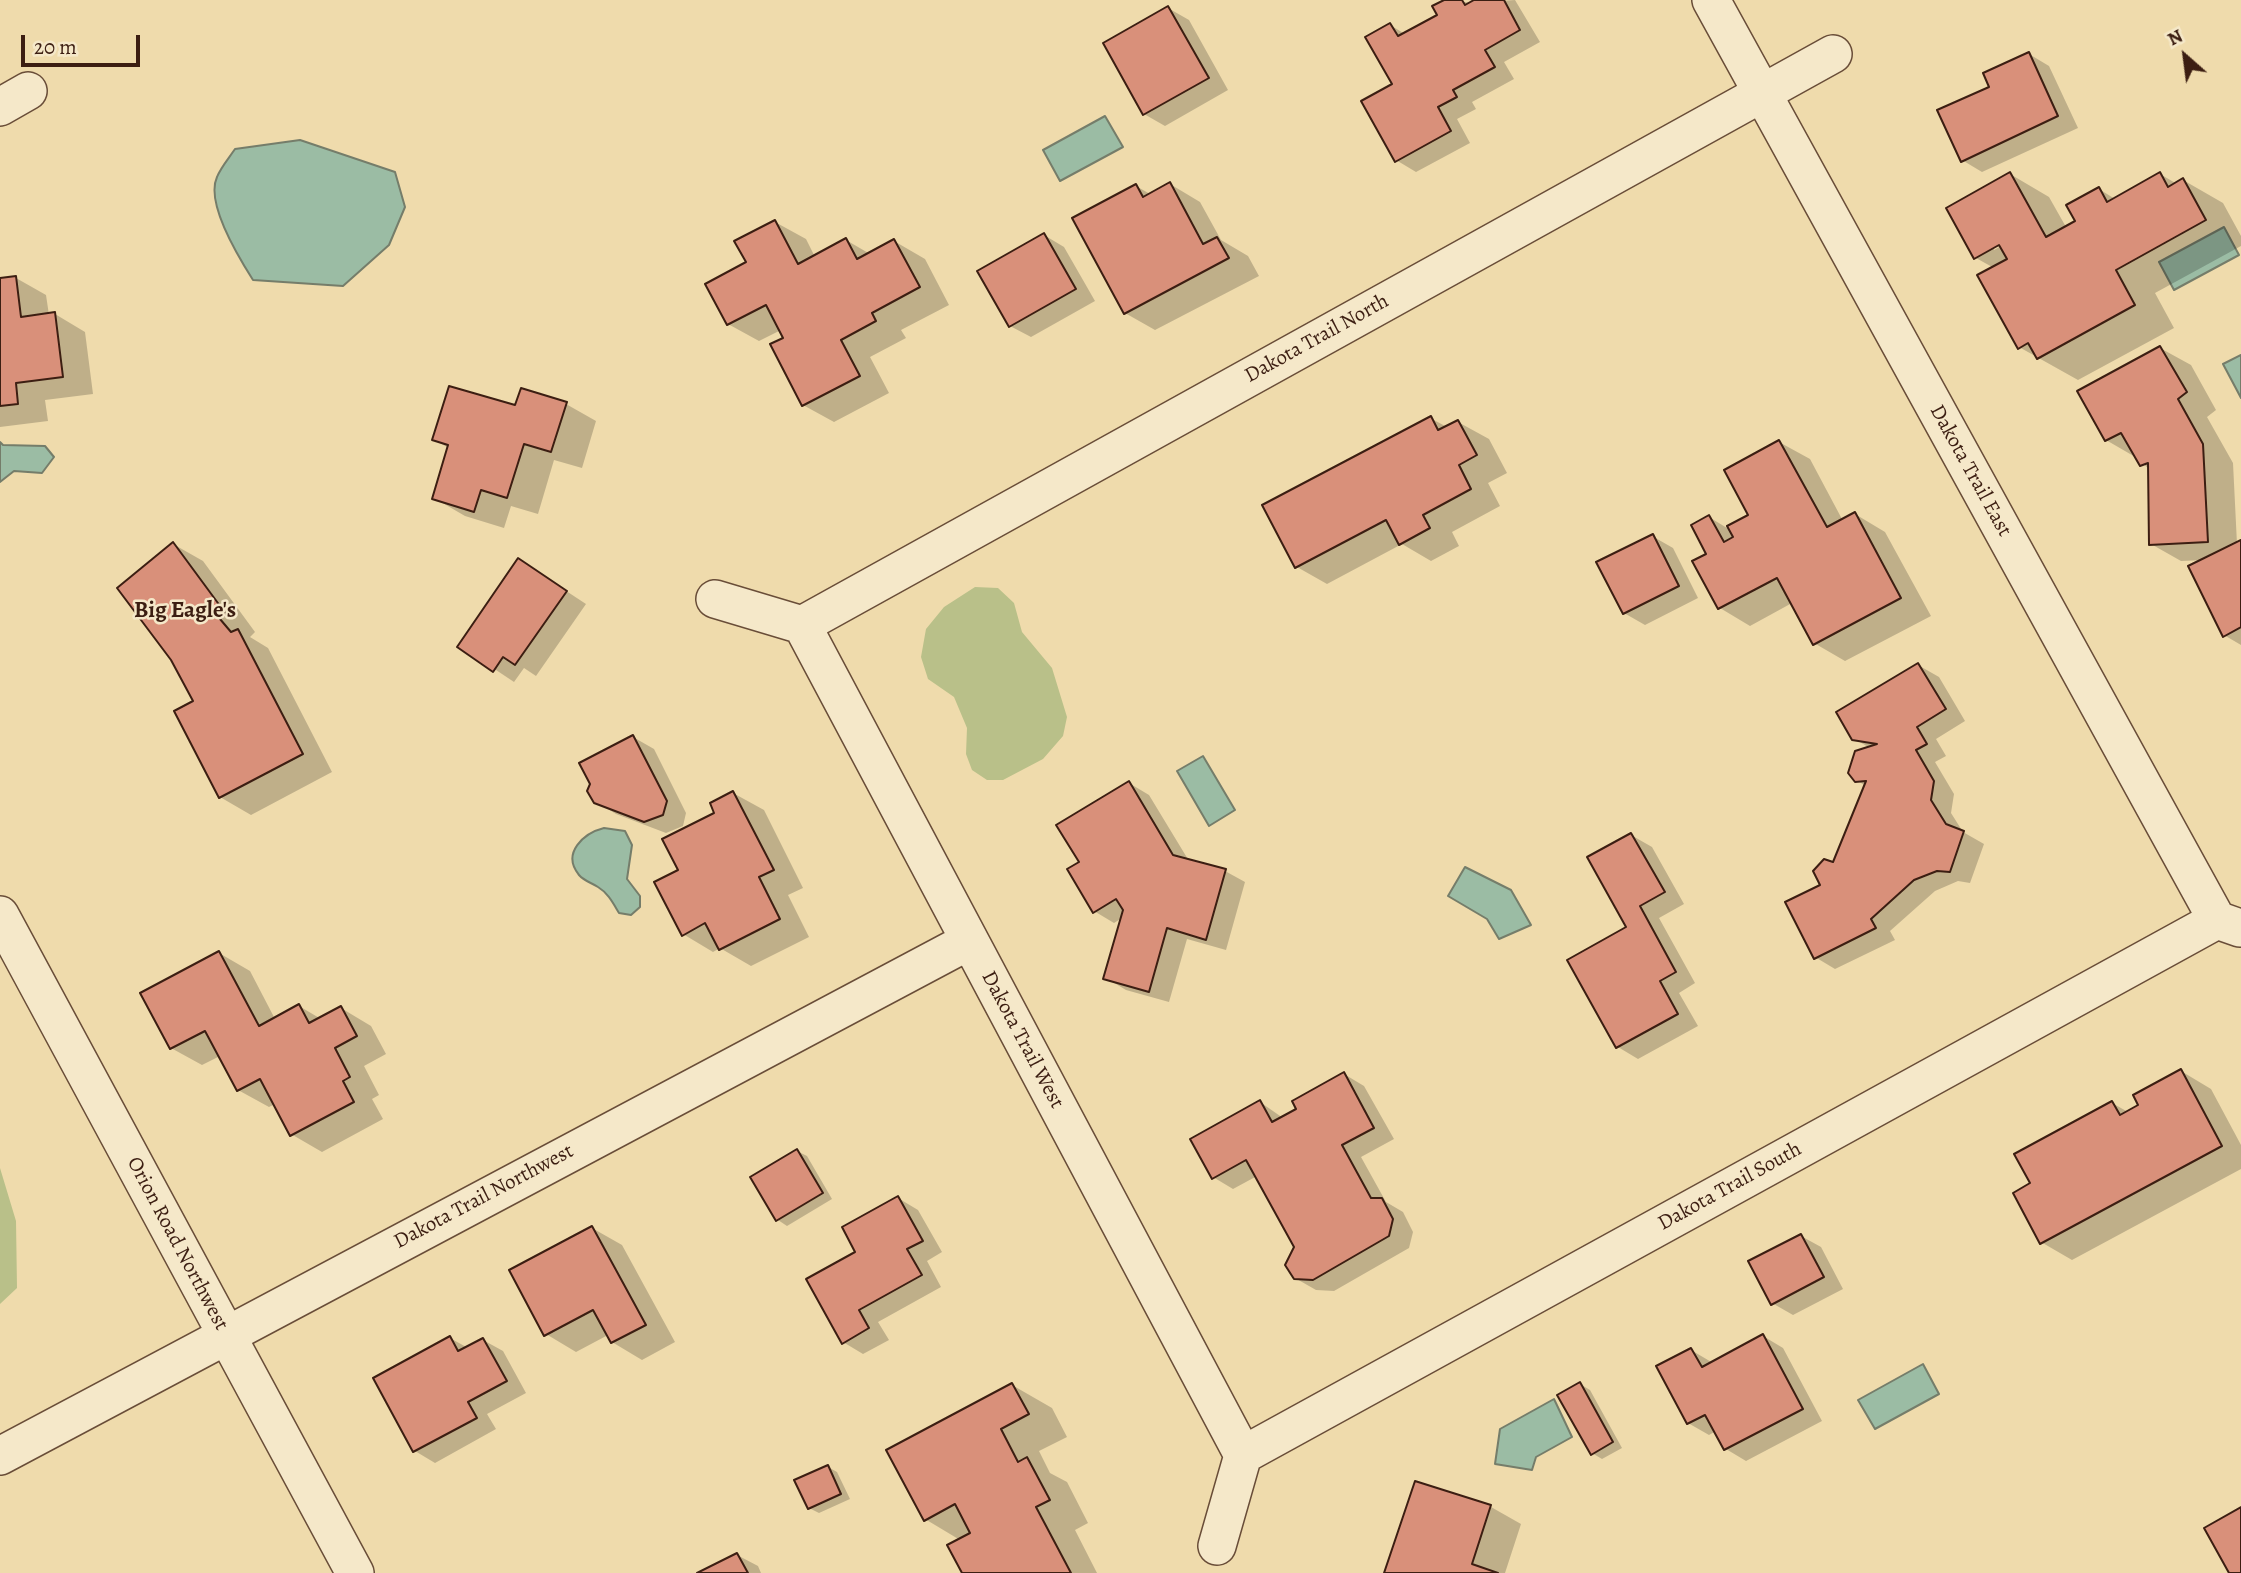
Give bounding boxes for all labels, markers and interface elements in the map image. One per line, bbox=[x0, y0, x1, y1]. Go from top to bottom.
scale bar bbox=[24, 21, 144, 65]
north arrow bbox=[2150, 21, 2220, 91]
text: N bbox=[2163, 23, 2187, 52]
text: 20 m bbox=[34, 33, 77, 61]
street label: Dakota Trail North bbox=[1241, 289, 1393, 389]
street label: Dakota Trail East bbox=[1923, 401, 2017, 541]
district label: Big Eagle's bbox=[134, 597, 236, 625]
street label: Dakota Trail West bbox=[975, 967, 1069, 1113]
street label: Dakota Trail South bbox=[1654, 1137, 1806, 1237]
street label: Dakota Trail Northwest bbox=[390, 1139, 578, 1255]
street label: Orion Road Northwest bbox=[121, 1153, 233, 1335]

